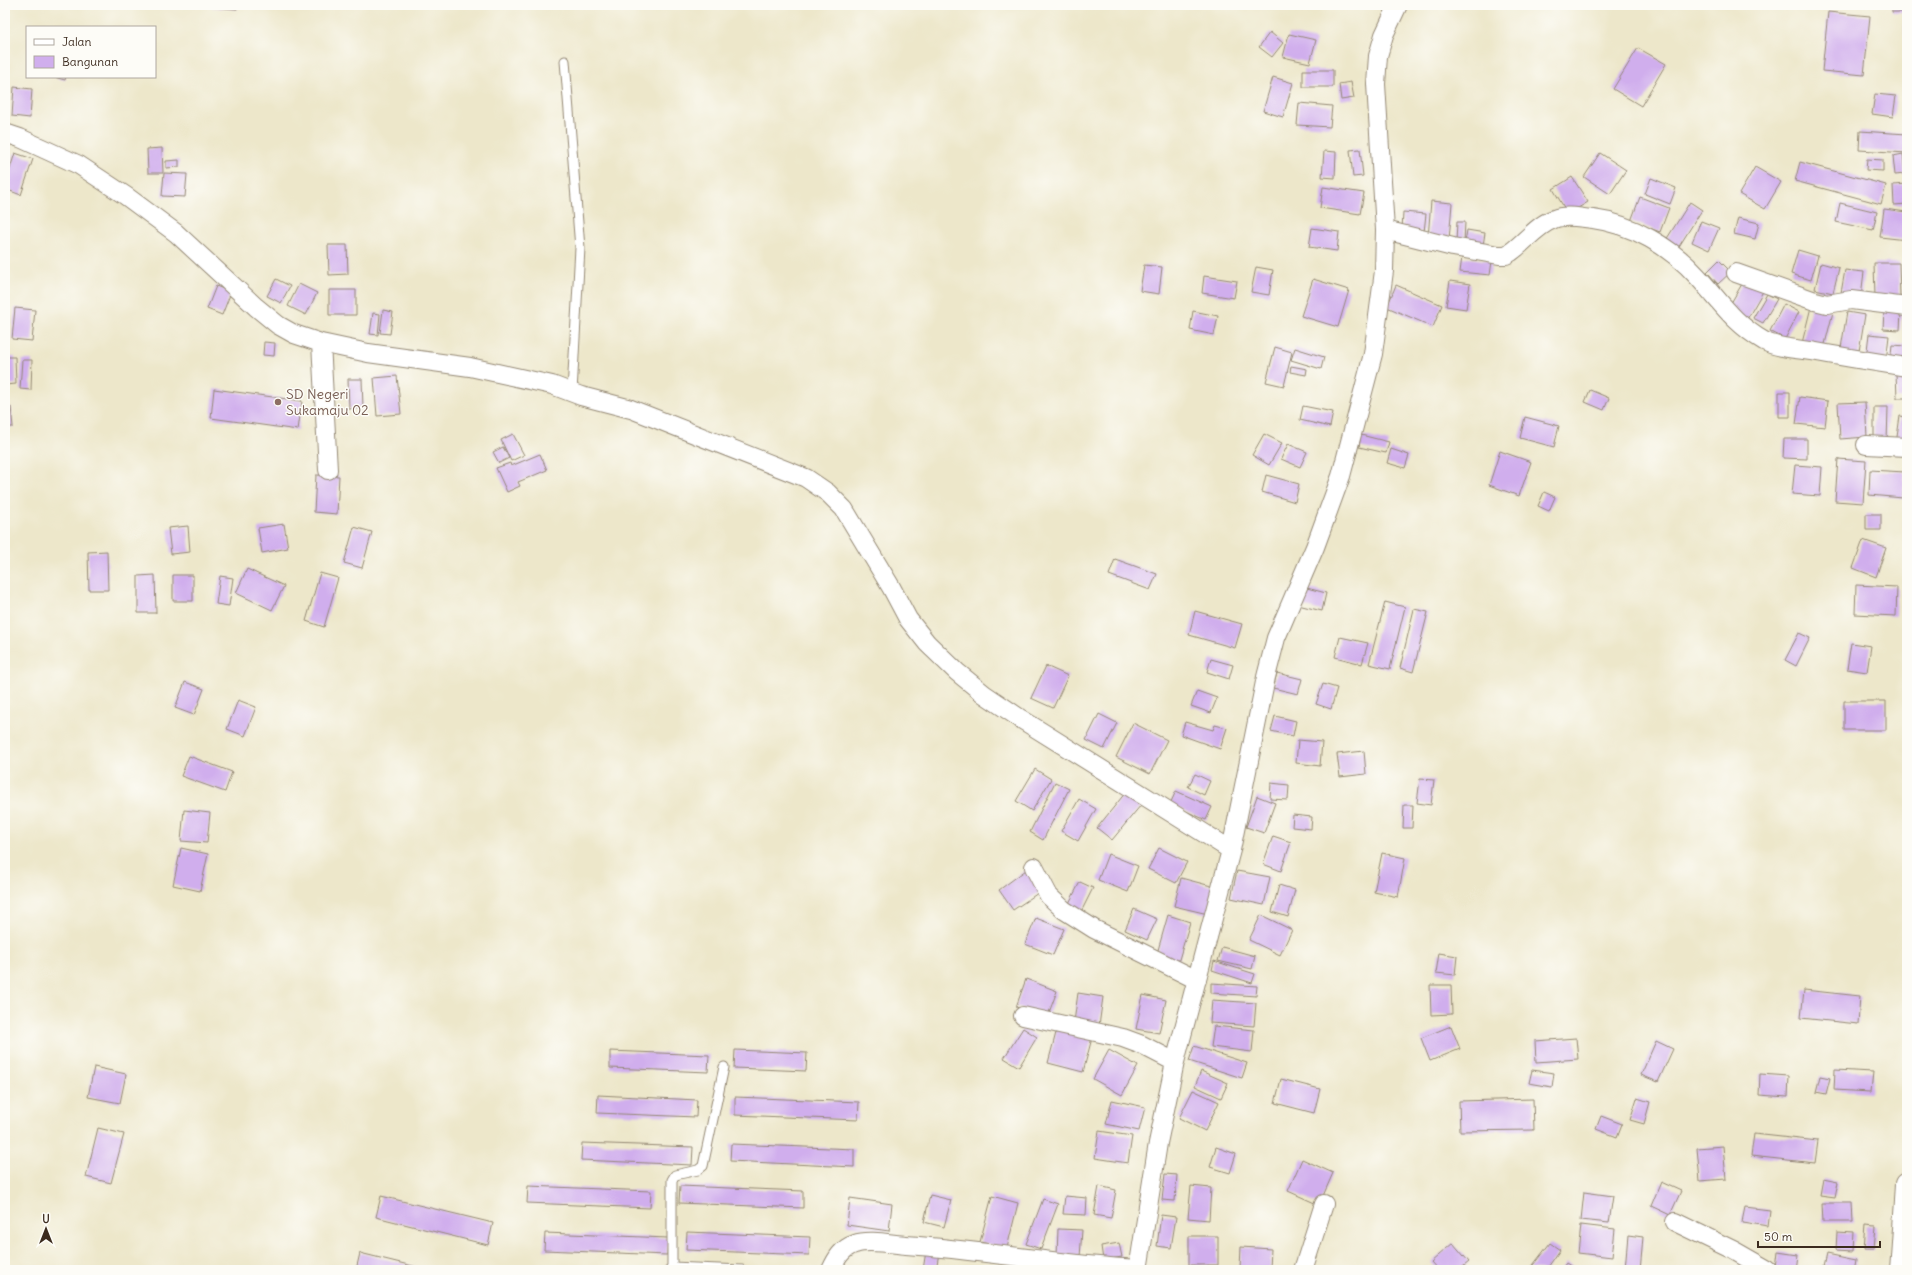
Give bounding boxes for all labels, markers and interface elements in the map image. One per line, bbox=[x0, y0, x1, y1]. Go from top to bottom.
legend bbox=[26, 26, 156, 78]
text: Jalan bbox=[62, 34, 91, 49]
text: Bangunan bbox=[62, 54, 118, 69]
place label: SD Negeri Sukamaju 02 bbox=[286, 385, 369, 419]
marker: SD Negeri Sukamaju 02 bbox=[273, 397, 283, 407]
north arrow bbox=[26, 1209, 66, 1249]
text: U bbox=[42, 1212, 50, 1226]
scale bar bbox=[1758, 1223, 1880, 1249]
text: 50 m bbox=[1764, 1229, 1793, 1244]

